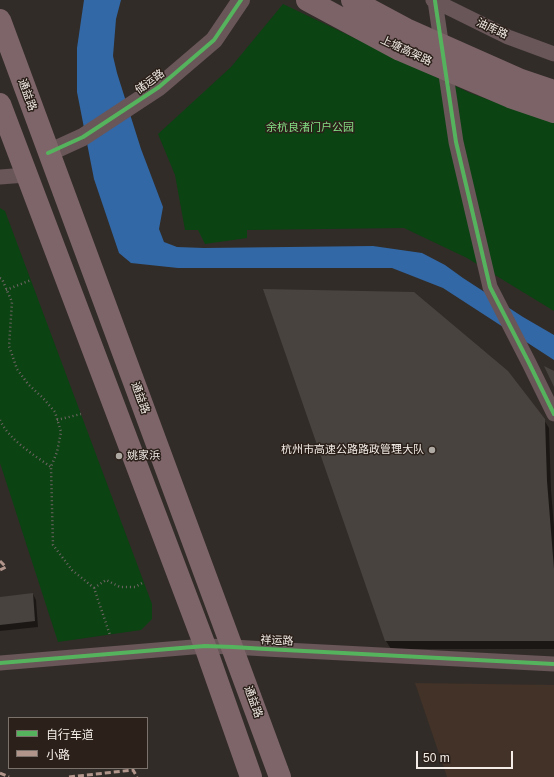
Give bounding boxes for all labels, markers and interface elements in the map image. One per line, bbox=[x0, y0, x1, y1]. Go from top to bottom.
street label: 油库路 bbox=[474, 16, 510, 42]
street label: 上塘高架路 bbox=[378, 33, 434, 69]
street label: 储运路 bbox=[133, 67, 167, 97]
street label: 通益路 bbox=[15, 77, 39, 113]
park label: 余杭良渚门户公园 bbox=[266, 121, 354, 135]
street label: 通益路 bbox=[128, 380, 152, 416]
place label: 杭州市高速公路路政管理大队 bbox=[281, 443, 424, 457]
marker: 杭州市高速公路路政管理大队 bbox=[427, 445, 437, 455]
place label: 姚家浜 bbox=[127, 449, 160, 463]
marker: 姚家浜 bbox=[114, 451, 124, 461]
street label: 祥运路 bbox=[260, 634, 294, 648]
street label: 通益路 bbox=[241, 684, 265, 720]
legend bbox=[8, 717, 148, 769]
text: 自行车道 bbox=[46, 728, 94, 742]
scale bar bbox=[418, 743, 515, 769]
text: 小路 bbox=[46, 748, 70, 762]
text: 50 m bbox=[423, 751, 450, 765]

